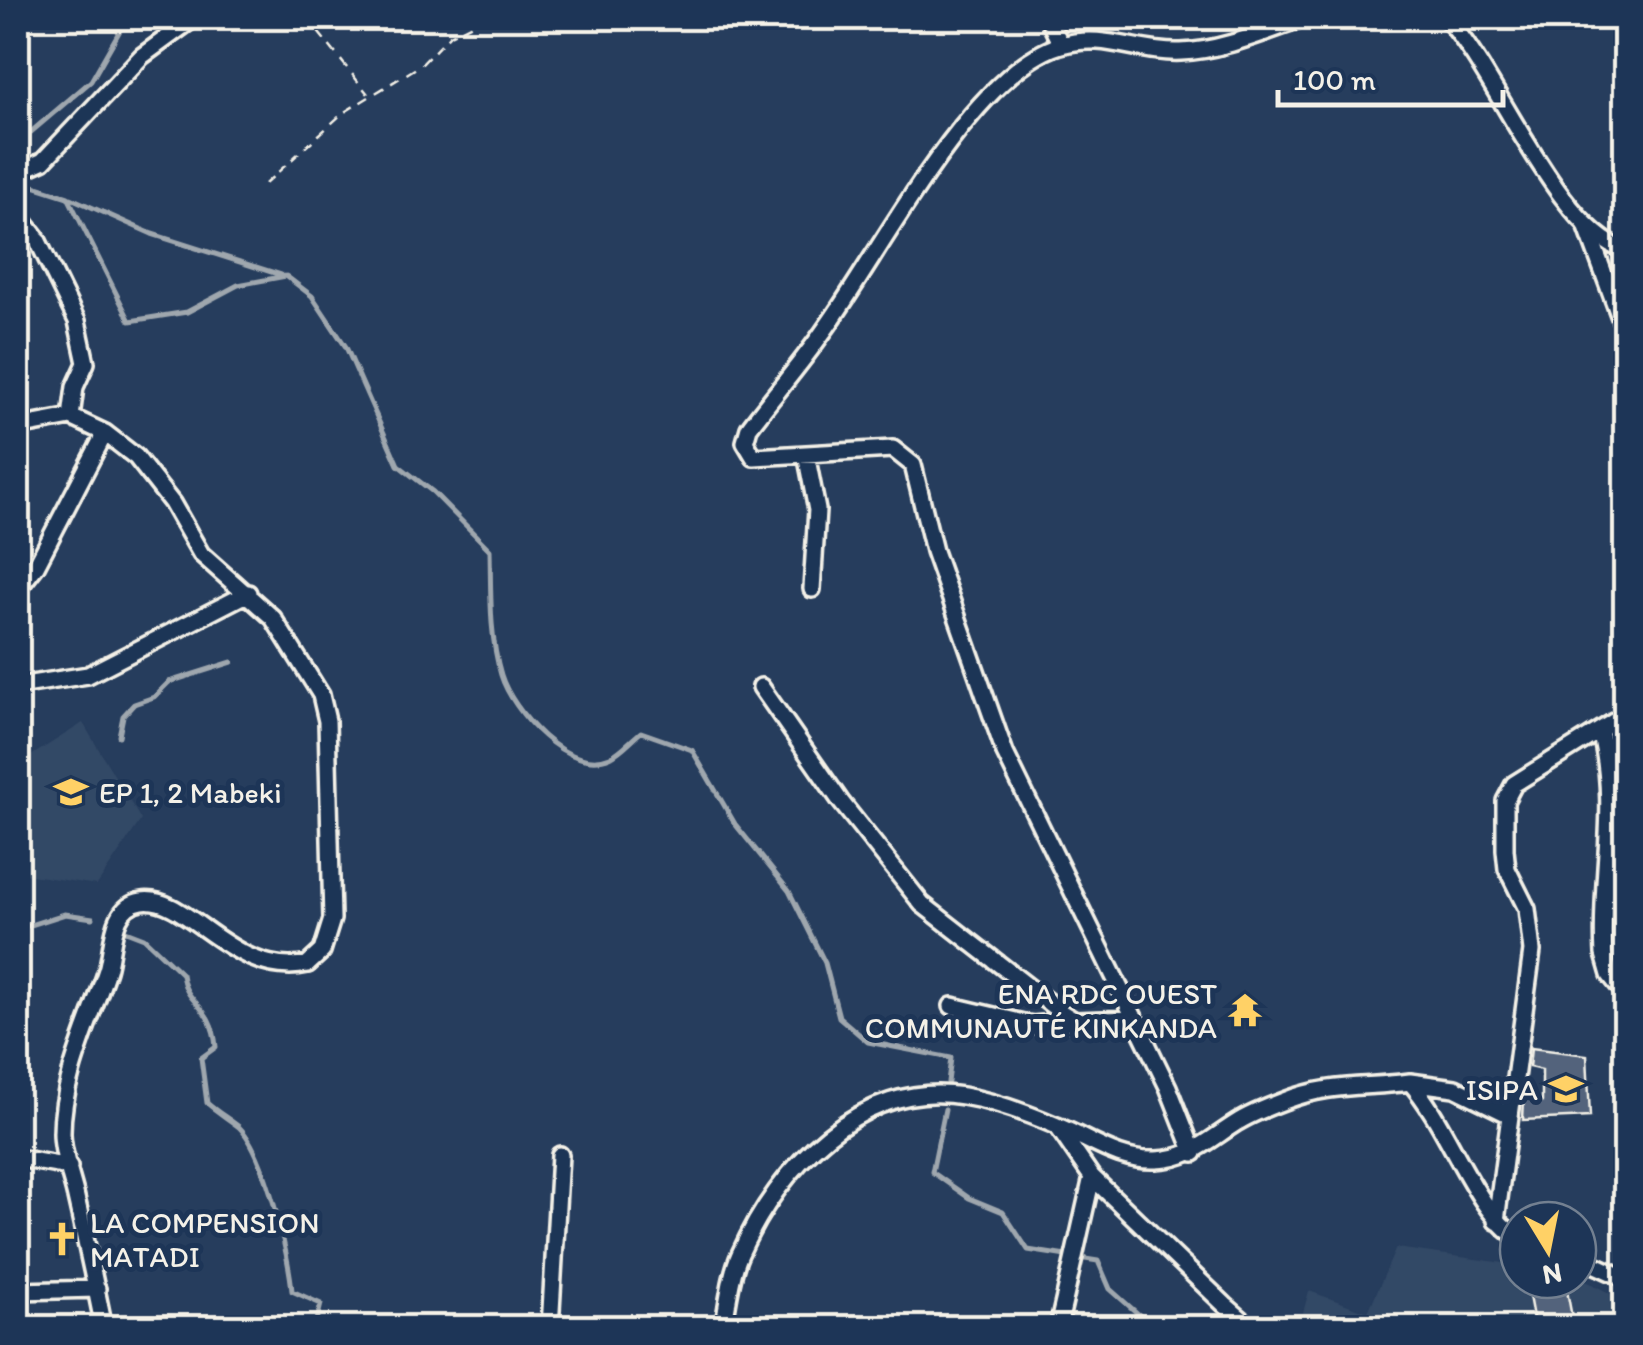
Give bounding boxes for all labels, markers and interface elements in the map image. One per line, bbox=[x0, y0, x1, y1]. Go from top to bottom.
scale bar bbox=[1278, 45, 1503, 107]
text: 100 m bbox=[1293, 61, 1376, 98]
school or university icon: EP 1, 2 Mabeki bbox=[52, 773, 90, 811]
place label: EP 1, 2 Mabeki bbox=[99, 774, 282, 811]
place label: ENA RDC OUEST COMMUNAUTÉ KINKANDA bbox=[865, 975, 1217, 1046]
temple icon: ENA RDC OUEST COMMUNAUTÉ KINKANDA bbox=[1226, 991, 1264, 1029]
school or university icon: ISIPA bbox=[1547, 1070, 1585, 1108]
place label: ISIPA bbox=[1466, 1071, 1538, 1108]
north arrow bbox=[1498, 1200, 1598, 1300]
place label: LA COMPENSION MATADI bbox=[90, 1204, 319, 1275]
church icon: LA COMPENSION MATADI bbox=[43, 1220, 81, 1258]
text: N bbox=[1540, 1256, 1565, 1293]

